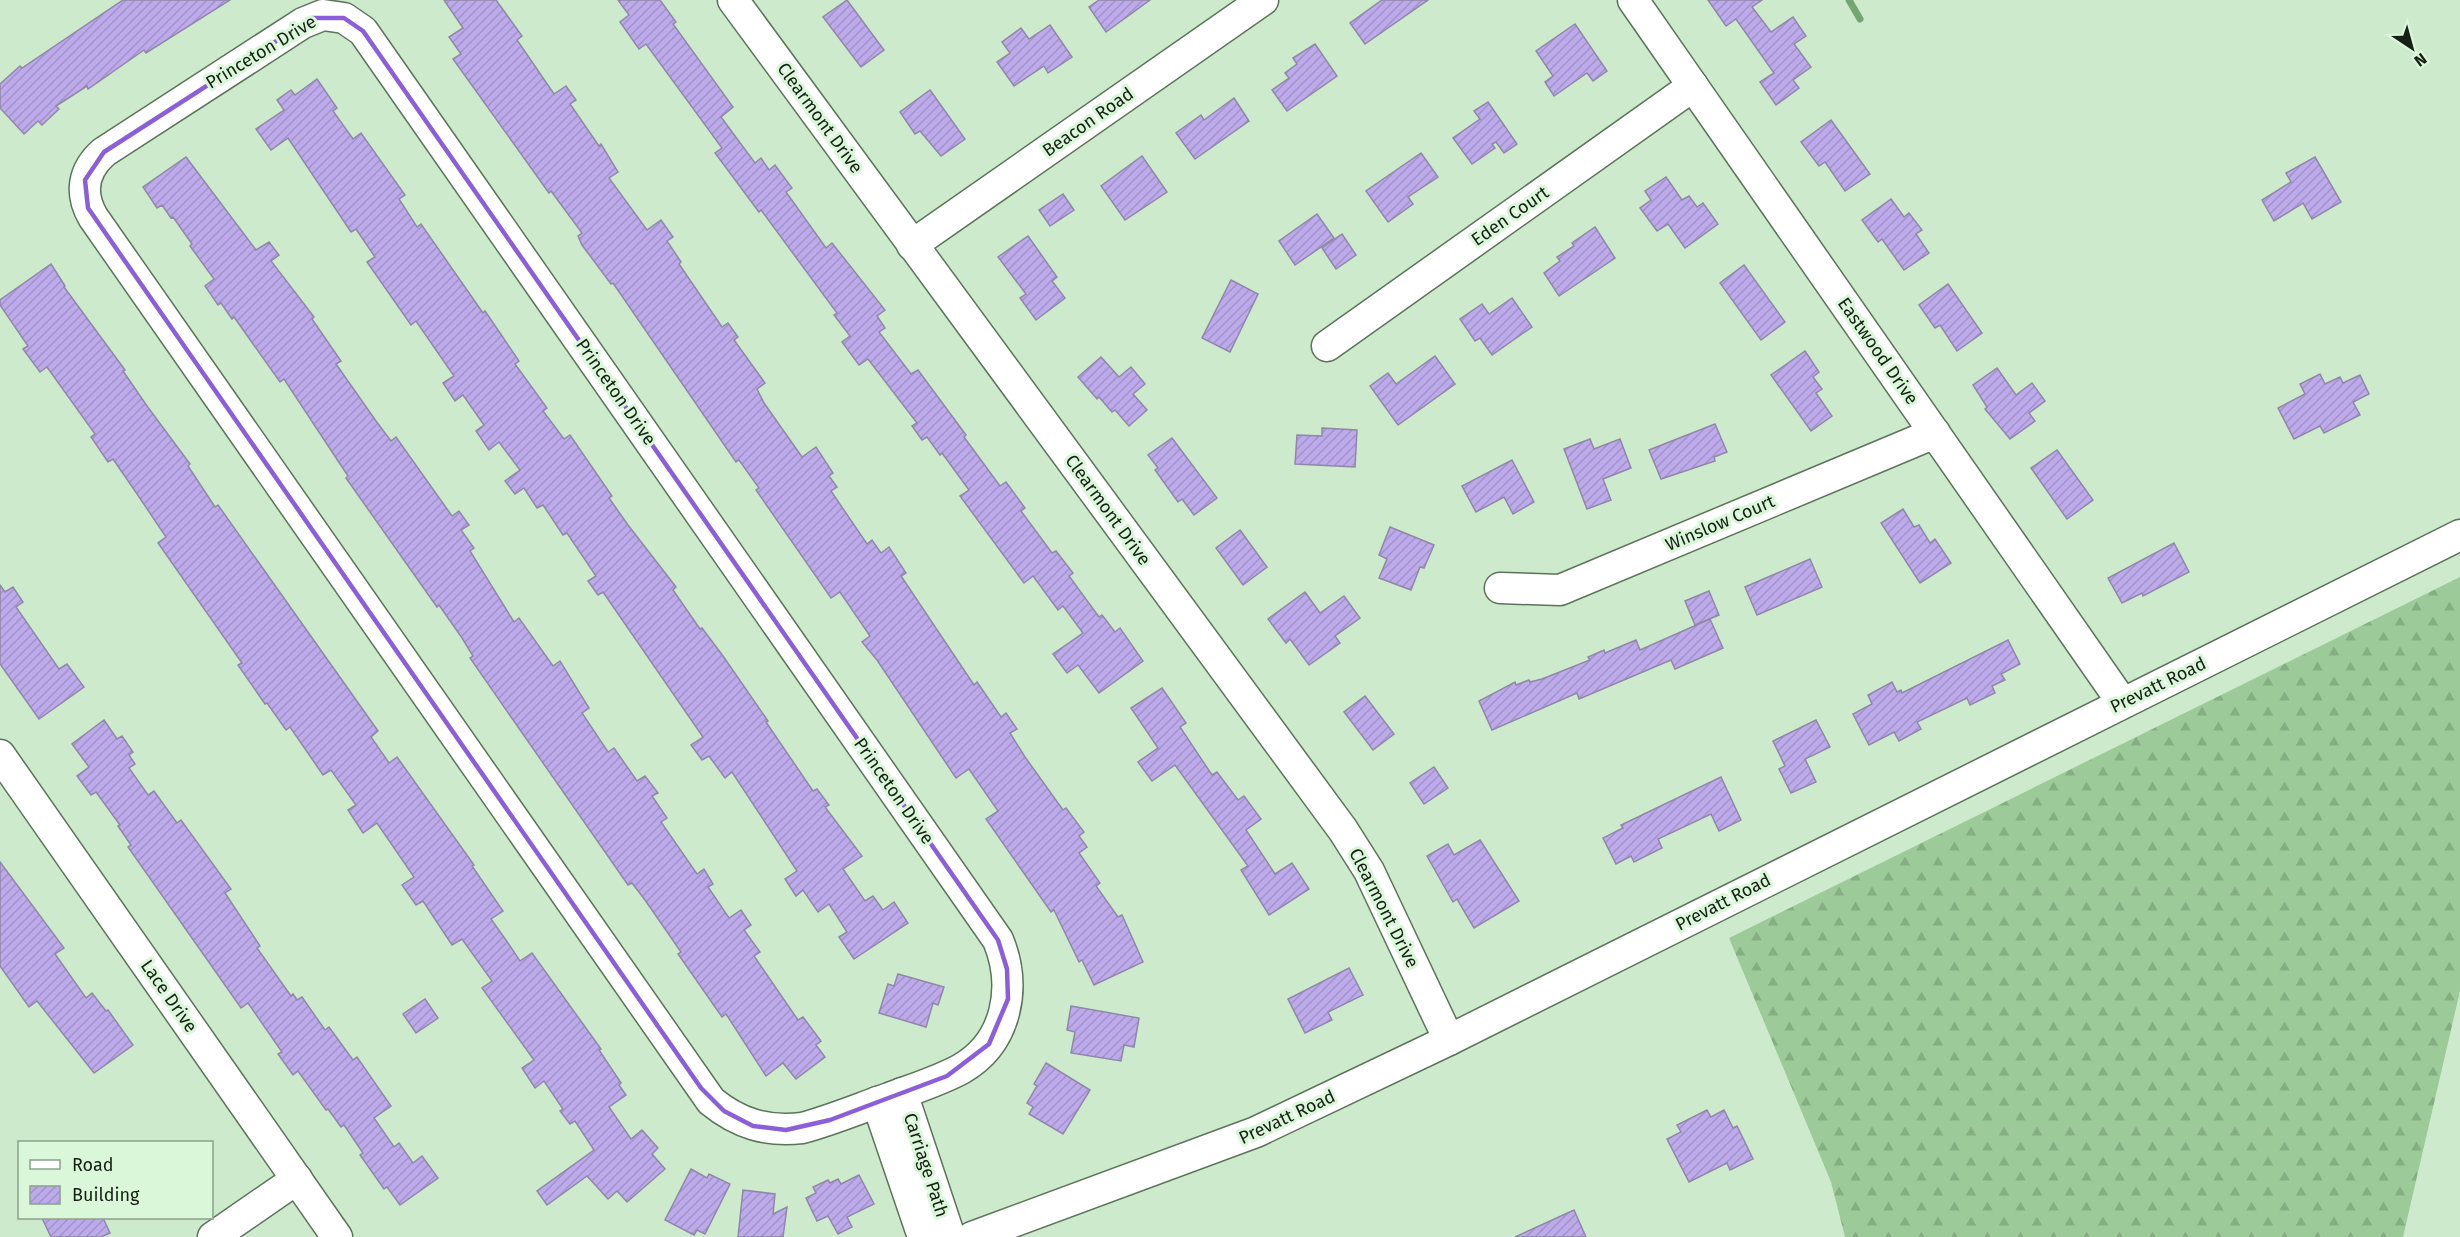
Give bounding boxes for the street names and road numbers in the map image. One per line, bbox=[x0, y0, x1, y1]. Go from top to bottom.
street label: Princeton Drive bbox=[202, 10, 320, 94]
street label: Clearmont Drive bbox=[772, 58, 868, 178]
street label: Beacon Road bbox=[1038, 83, 1138, 161]
street label: Eden Court bbox=[1467, 181, 1553, 251]
street label: Eastwood Drive bbox=[1833, 293, 1923, 409]
street label: Princeton Drive bbox=[571, 334, 661, 450]
street label: Clearmont Drive bbox=[1060, 450, 1156, 570]
street label: Winslow Court bbox=[1662, 490, 1778, 556]
street label: Prevatt Road bbox=[2106, 652, 2210, 718]
street label: Princeton Drive bbox=[849, 733, 939, 849]
street label: Clearmont Drive bbox=[1344, 844, 1424, 972]
street label: Prevatt Road bbox=[1672, 869, 1774, 935]
street label: Lace Drive bbox=[136, 955, 202, 1037]
street label: Prevatt Road bbox=[1235, 1085, 1339, 1149]
street label: Carriage Path bbox=[899, 1110, 953, 1220]

